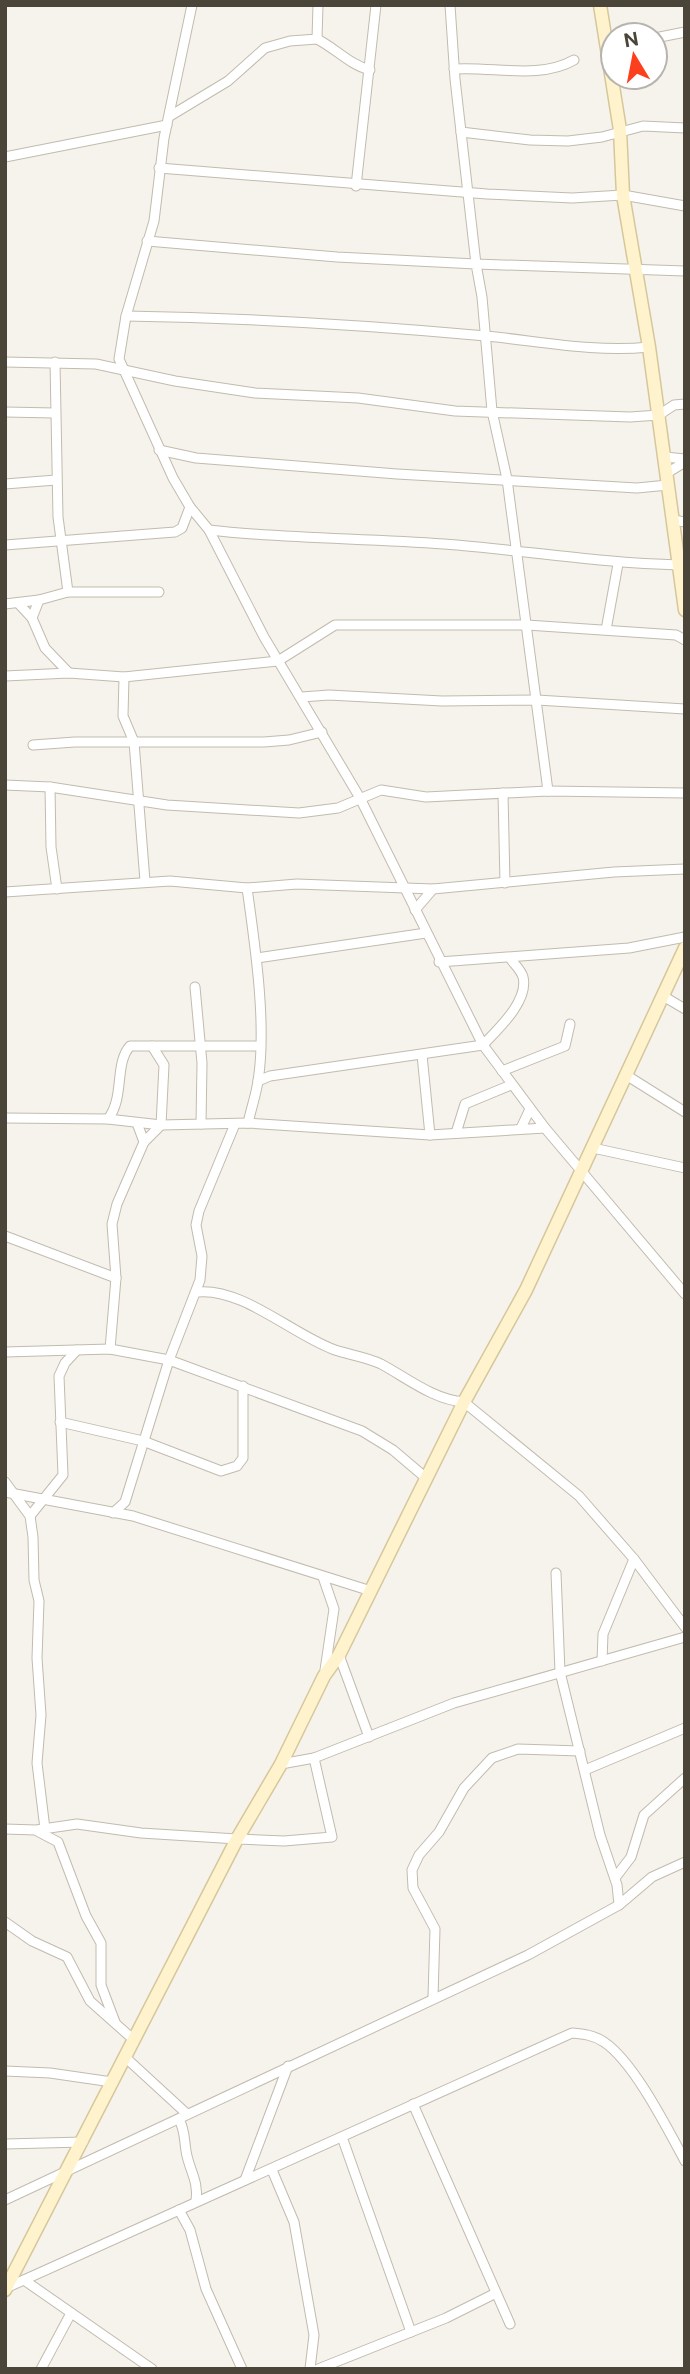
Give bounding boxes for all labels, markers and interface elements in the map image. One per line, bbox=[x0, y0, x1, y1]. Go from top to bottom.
north arrow bbox=[599, 21, 669, 91]
text: N bbox=[622, 27, 640, 51]

